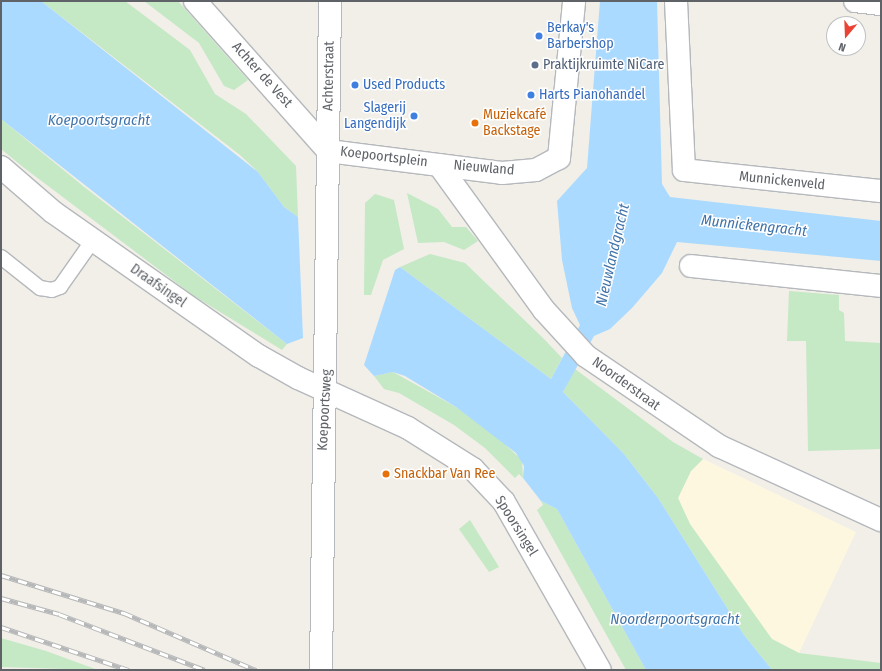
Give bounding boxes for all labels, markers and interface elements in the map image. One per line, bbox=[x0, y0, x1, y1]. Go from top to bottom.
north arrow bbox=[826, 16, 866, 56]
place label: Berkay's Barbershop bbox=[547, 20, 614, 52]
marker: Berkay's Barbershop bbox=[534, 31, 544, 41]
street label: Achter de Vest bbox=[228, 39, 296, 111]
text: N bbox=[837, 40, 847, 54]
street label: Achterstraat bbox=[320, 41, 338, 111]
place label: Praktijkruimte NiCare bbox=[543, 57, 664, 73]
marker: Praktijkruimte NiCare bbox=[530, 60, 540, 70]
place label: Used Products bbox=[363, 77, 445, 93]
marker: Used Products bbox=[350, 80, 360, 90]
place label: Harts Pianohandel bbox=[539, 87, 645, 103]
marker: Harts Pianohandel bbox=[526, 90, 536, 100]
place label: Slagerij Langendijk bbox=[344, 100, 406, 132]
place label: Muziekcafé Backstage bbox=[483, 107, 546, 140]
marker: Slagerij Langendijk bbox=[409, 111, 419, 121]
water label: Koepoortsgracht bbox=[48, 112, 150, 130]
marker: Muziekcafé Backstage bbox=[470, 118, 480, 128]
street label: Koepoortsplein bbox=[339, 143, 429, 171]
street label: Nieuwland bbox=[453, 157, 515, 179]
street label: Munnickenveld bbox=[738, 168, 826, 194]
water label: Nieuwlandgracht bbox=[592, 202, 634, 308]
water label: Munnickengracht bbox=[700, 212, 808, 240]
street label: Draafsingel bbox=[127, 261, 189, 311]
street label: Noorderstraat bbox=[589, 354, 663, 414]
street label: Koepoortsweg bbox=[314, 369, 336, 451]
place label: Snackbar Van Ree bbox=[394, 466, 495, 482]
marker: Snackbar Van Ree bbox=[381, 469, 391, 479]
street label: Spoorsingel bbox=[491, 493, 541, 559]
water label: Noorderpoortsgracht bbox=[610, 611, 740, 629]

